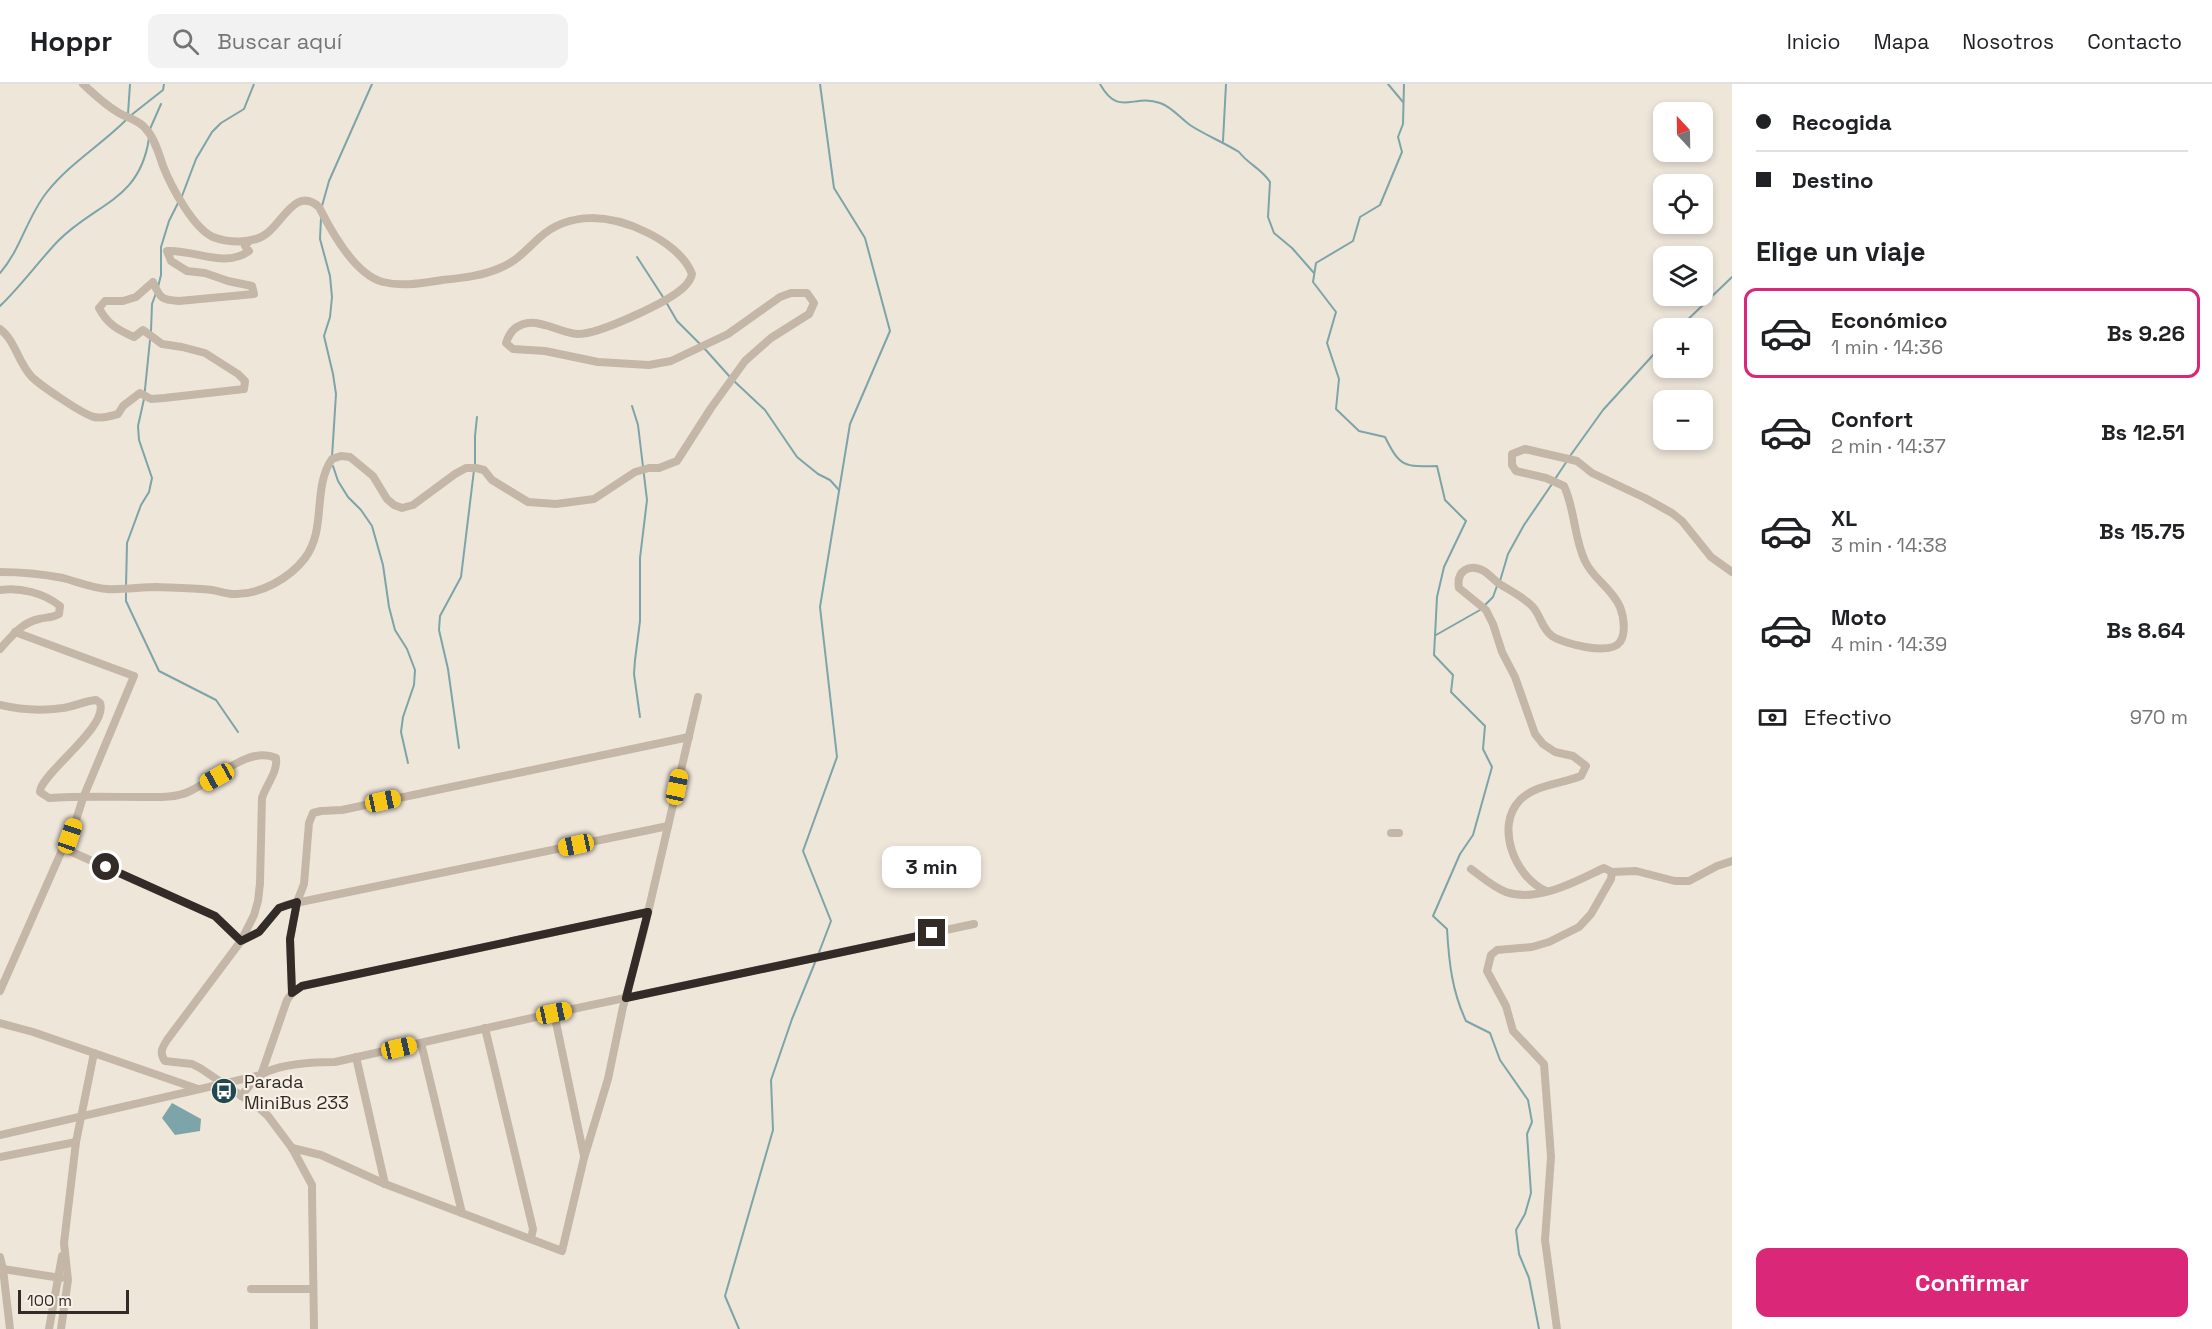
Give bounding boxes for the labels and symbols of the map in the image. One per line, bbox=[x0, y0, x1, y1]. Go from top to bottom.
north arrow bbox=[1653, 102, 1713, 162]
car bbox=[197, 760, 237, 794]
car bbox=[664, 768, 690, 806]
car bbox=[364, 788, 402, 814]
car bbox=[56, 816, 84, 856]
car bbox=[557, 832, 595, 858]
callout: 3 min bbox=[882, 846, 982, 888]
route start bbox=[92, 853, 119, 880]
route end bbox=[918, 919, 945, 946]
car bbox=[535, 1000, 573, 1026]
car bbox=[379, 1035, 419, 1061]
place label: Parada MiniBus 233 bbox=[244, 1070, 349, 1114]
bus stop icon: Parada MiniBus 233 bbox=[209, 1076, 239, 1106]
scale bar bbox=[18, 1287, 129, 1314]

